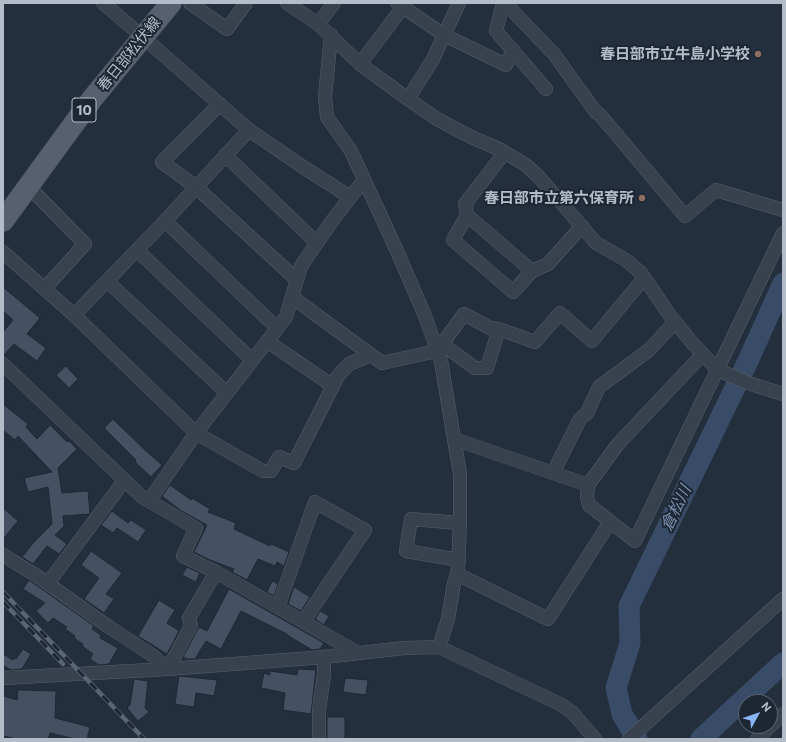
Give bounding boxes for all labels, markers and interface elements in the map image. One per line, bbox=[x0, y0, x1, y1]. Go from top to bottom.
street label: 春日部松伏線 bbox=[94, 13, 164, 95]
place label: 春日部市立牛島小学校 bbox=[600, 45, 750, 63]
marker: 春日部市立牛島小学校 bbox=[753, 49, 763, 59]
road number: 10 bbox=[72, 98, 96, 122]
place label: 春日部市立第六保育所 bbox=[484, 189, 634, 207]
marker: 春日部市立第六保育所 bbox=[637, 193, 647, 203]
water label: 倉松川 bbox=[657, 482, 695, 534]
north arrow bbox=[738, 694, 778, 734]
text: N bbox=[759, 699, 774, 714]

